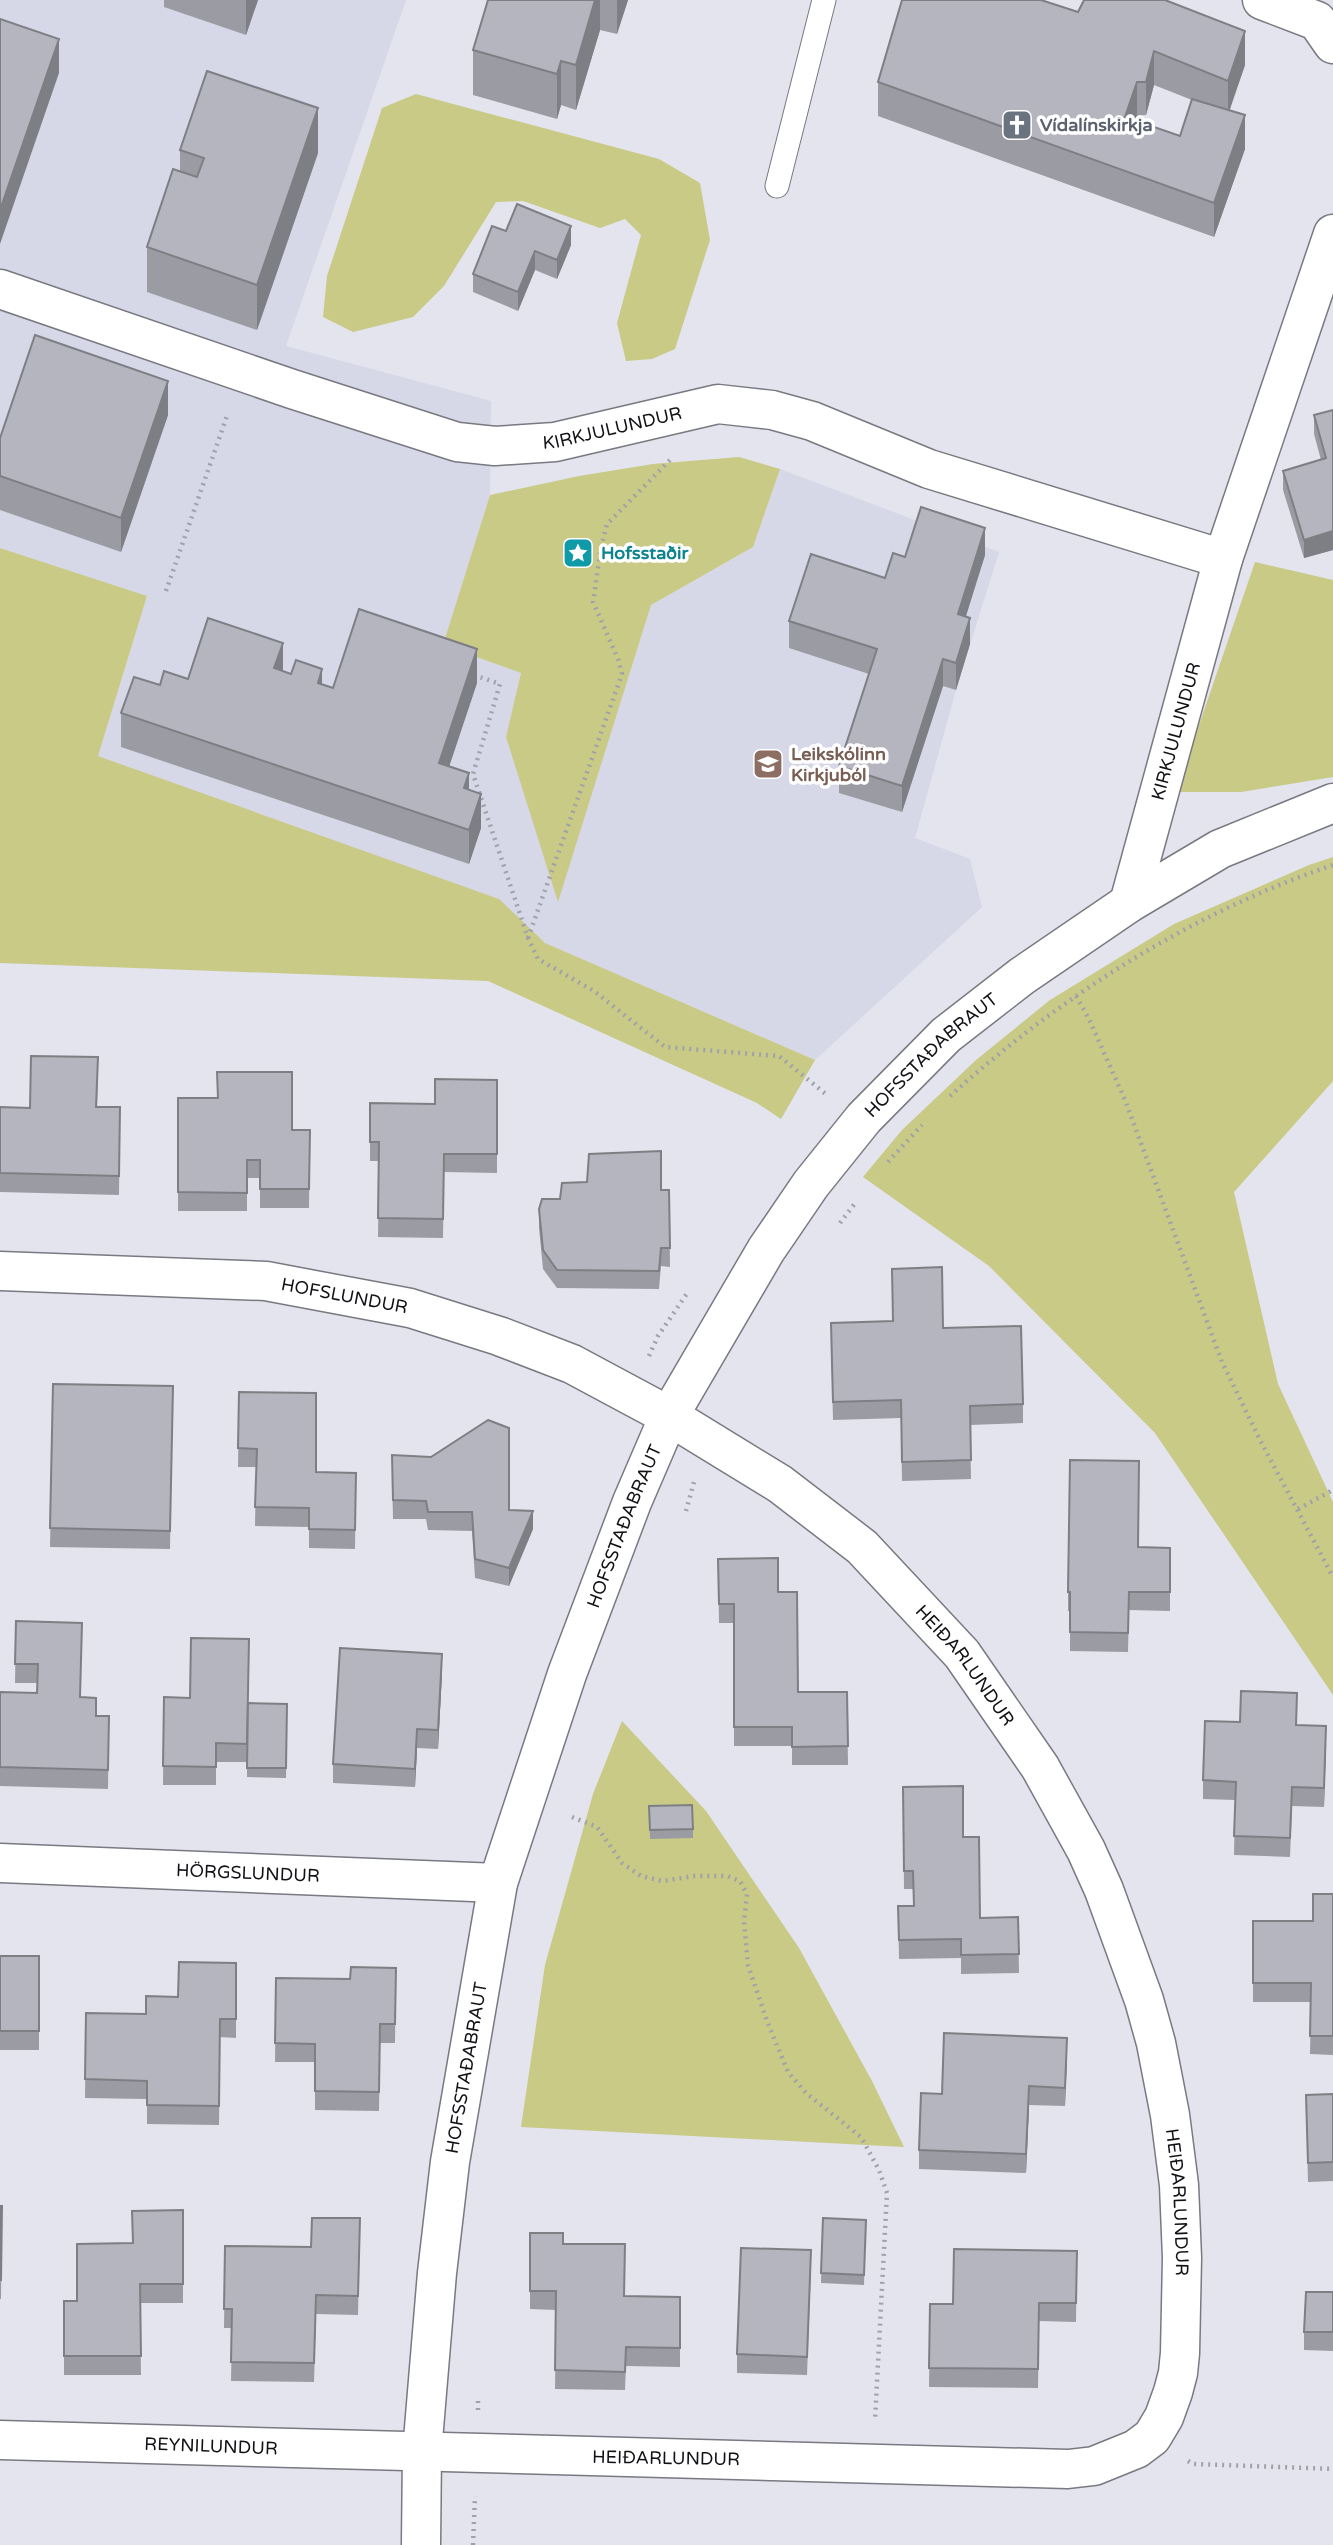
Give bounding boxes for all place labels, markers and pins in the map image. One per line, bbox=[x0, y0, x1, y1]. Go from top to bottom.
church icon: Vídalínskirkja bbox=[1000, 108, 1034, 142]
place label: Vídalínskirkja bbox=[1040, 114, 1153, 136]
place icon: Hofsstaðir bbox=[561, 536, 595, 570]
place label: Hofsstaðir bbox=[601, 542, 689, 564]
place label: Leikskólinn Kirkjuból bbox=[791, 743, 886, 786]
school or university icon: Leikskólinn Kirkjuból bbox=[751, 747, 785, 781]

